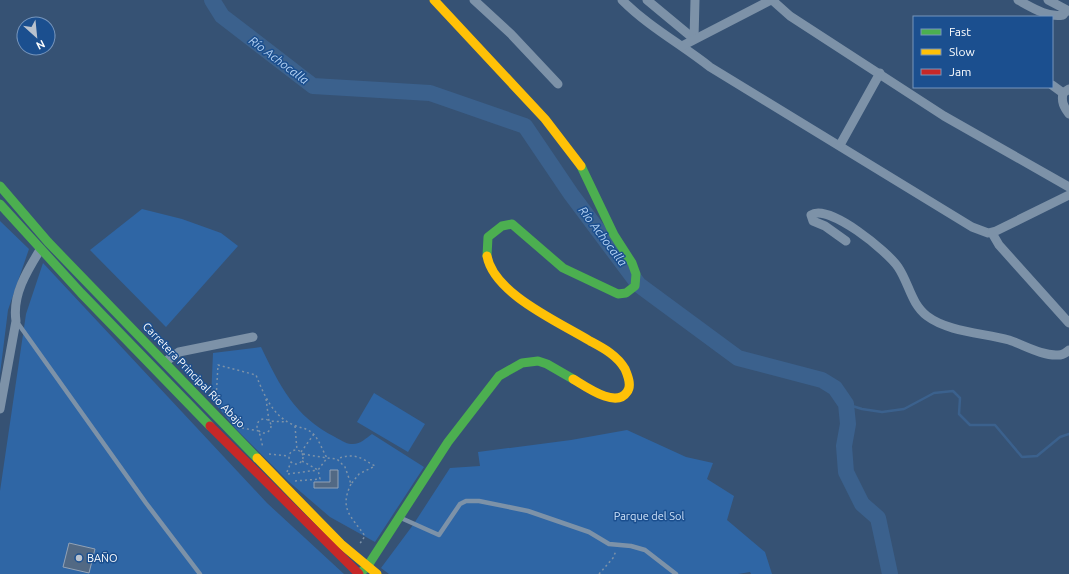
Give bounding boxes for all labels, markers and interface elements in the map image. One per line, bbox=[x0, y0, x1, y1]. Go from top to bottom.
north arrow bbox=[16, 16, 56, 56]
legend bbox=[913, 16, 1053, 88]
text: Fast bbox=[949, 25, 971, 38]
water label: Río Achocalla bbox=[247, 33, 312, 87]
text: N bbox=[34, 38, 47, 52]
text: Slow bbox=[949, 45, 975, 58]
text: Jam bbox=[949, 65, 971, 78]
water label: Río Achocalla bbox=[576, 204, 630, 269]
street label: Carretera Principal Río Abajo bbox=[141, 320, 247, 430]
park label: Parque del Sol bbox=[614, 510, 684, 522]
place label: BAÑO bbox=[87, 552, 118, 564]
marker: BAÑO bbox=[74, 553, 84, 563]

